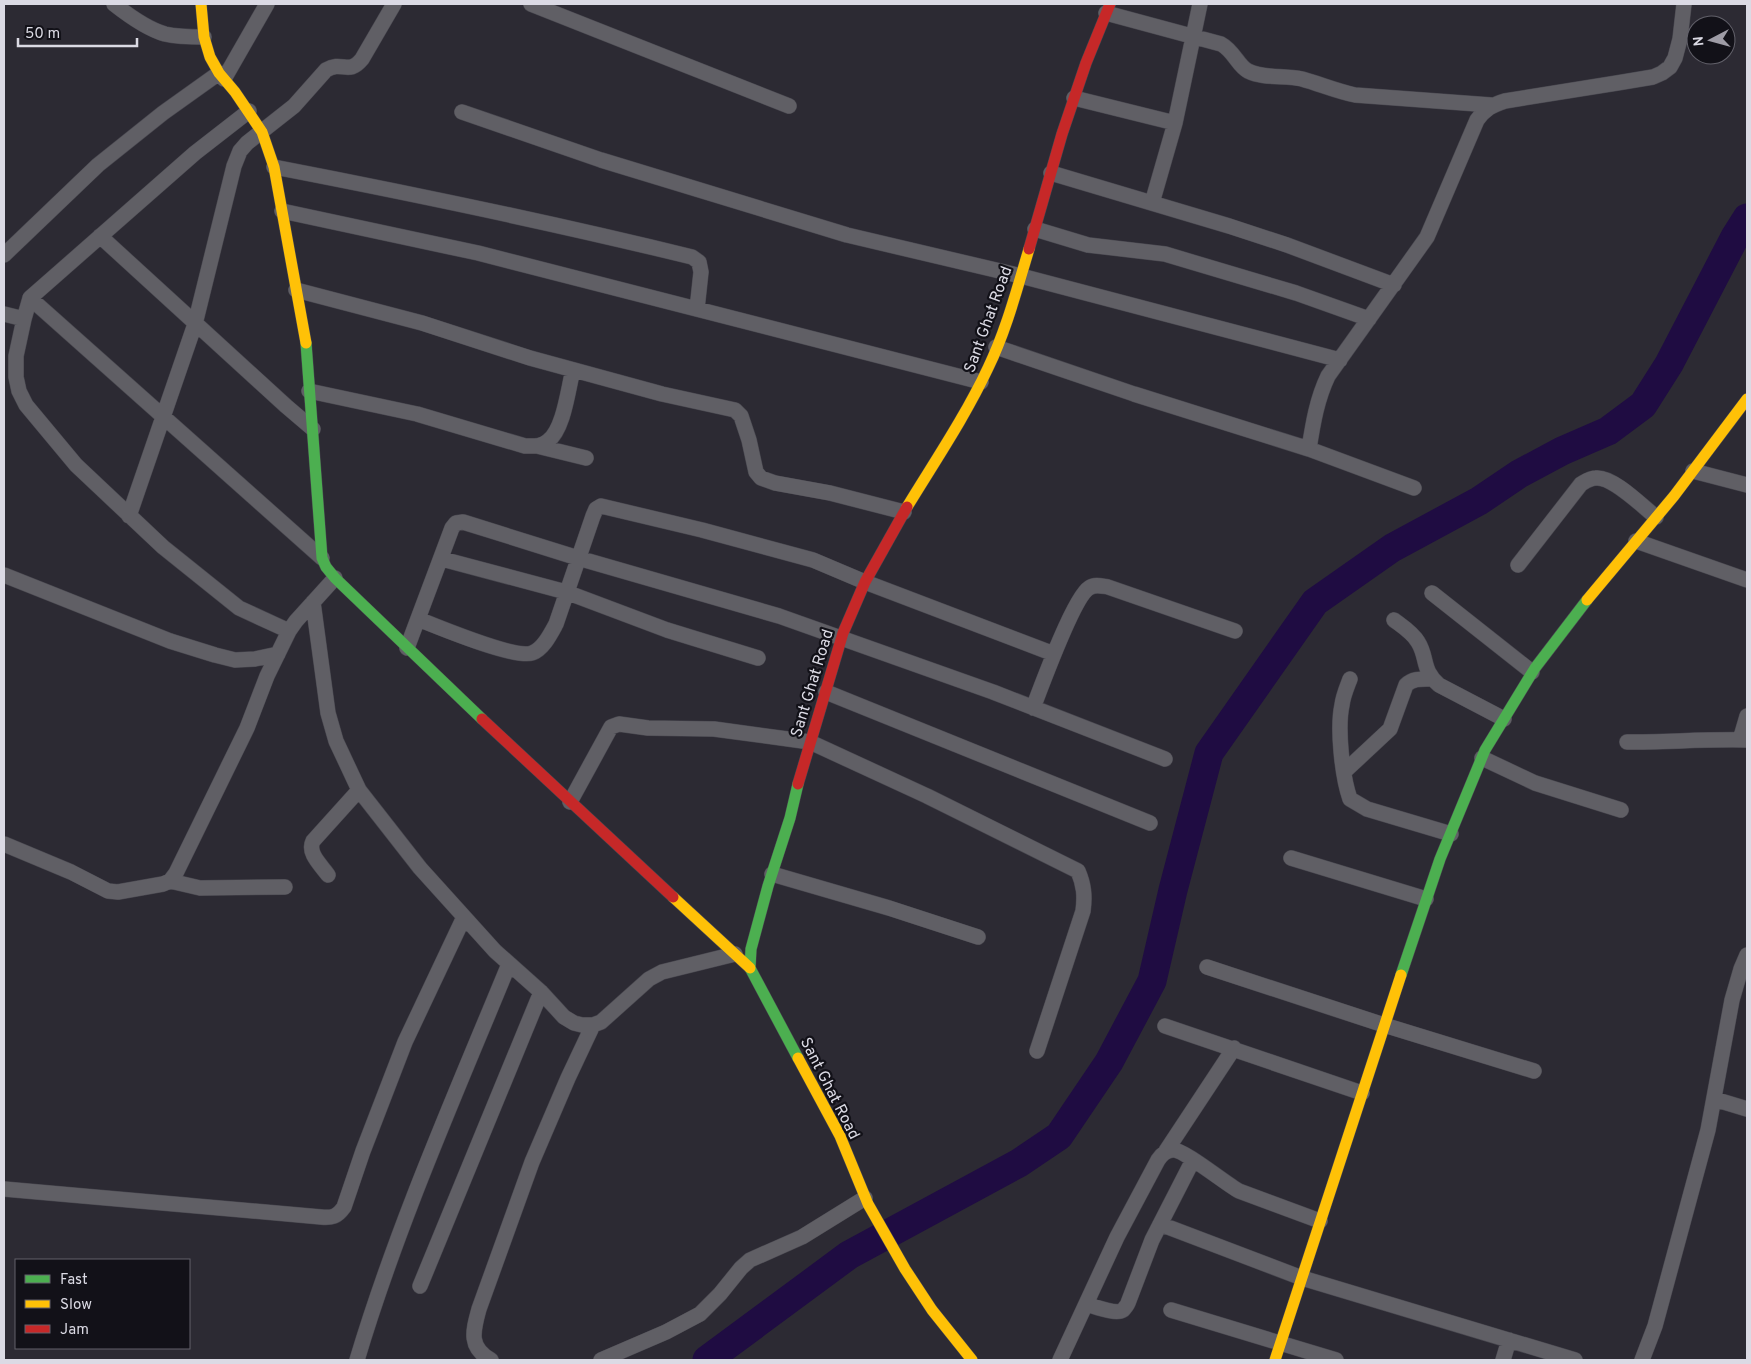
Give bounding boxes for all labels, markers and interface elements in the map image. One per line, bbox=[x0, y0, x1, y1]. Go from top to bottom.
scale bar bbox=[18, 15, 136, 47]
north arrow bbox=[1686, 15, 1736, 65]
text: 50 m bbox=[25, 25, 60, 44]
text: N bbox=[1691, 35, 1709, 47]
street label: Sant Ghat Road bbox=[960, 264, 1017, 376]
street label: Sant Ghat Road bbox=[787, 627, 839, 740]
street label: Sant Ghat Road bbox=[795, 1035, 864, 1143]
legend bbox=[15, 1259, 190, 1349]
text: Fast bbox=[60, 1271, 88, 1290]
text: Slow bbox=[60, 1296, 92, 1315]
text: Jam bbox=[60, 1321, 89, 1340]

